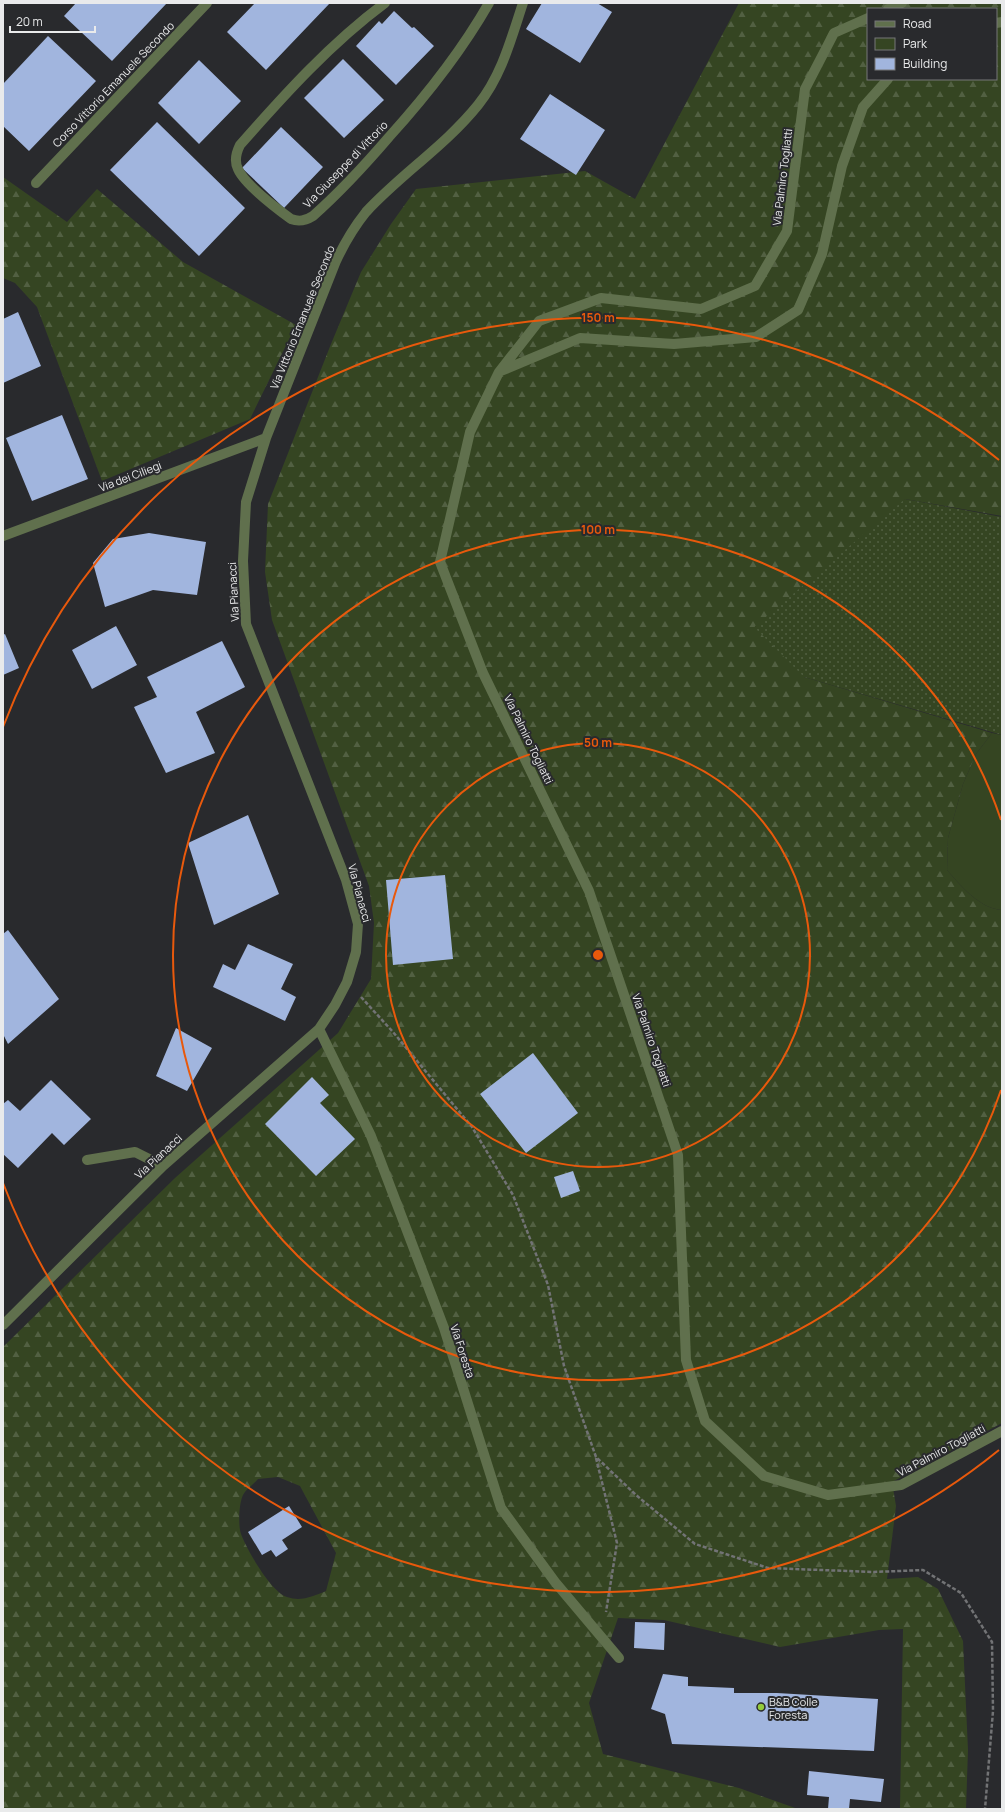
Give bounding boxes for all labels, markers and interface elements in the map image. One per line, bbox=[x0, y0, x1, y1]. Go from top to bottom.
scale bar bbox=[10, 8, 95, 34]
legend bbox=[867, 8, 997, 80]
text: 20 m bbox=[16, 13, 43, 30]
text: Road bbox=[903, 15, 931, 32]
street label: Corso Vittorio Emanuele Secondo bbox=[49, 18, 177, 150]
text: Park bbox=[903, 35, 928, 52]
text: Building bbox=[903, 55, 947, 72]
street label: Via Giuseppe di Vittorio bbox=[299, 117, 391, 211]
street label: Via Palmiro Togliatti bbox=[769, 128, 795, 226]
street label: Via Vittorio Emanuele Secondo bbox=[266, 242, 338, 391]
text: 150 m bbox=[581, 309, 615, 326]
street label: Via dei Ciliegi bbox=[96, 457, 164, 495]
text: 100 m bbox=[581, 521, 615, 538]
street label: Via Pianacci bbox=[224, 562, 242, 622]
street label: Via Palmiro Togliatti bbox=[501, 692, 557, 786]
text: 50 m bbox=[584, 734, 612, 751]
street label: Via Pianacci bbox=[345, 862, 375, 924]
centre of rings bbox=[591, 948, 605, 962]
street label: Via Palmiro Togliatti bbox=[629, 991, 675, 1089]
street label: Via Pianacci bbox=[131, 1130, 185, 1182]
street label: Via Foresta bbox=[447, 1322, 479, 1380]
street label: Via Palmiro Togliatti bbox=[894, 1420, 988, 1480]
place label: B&B Colle Foresta bbox=[769, 1694, 818, 1722]
marker: B&B Colle Foresta bbox=[756, 1702, 766, 1712]

